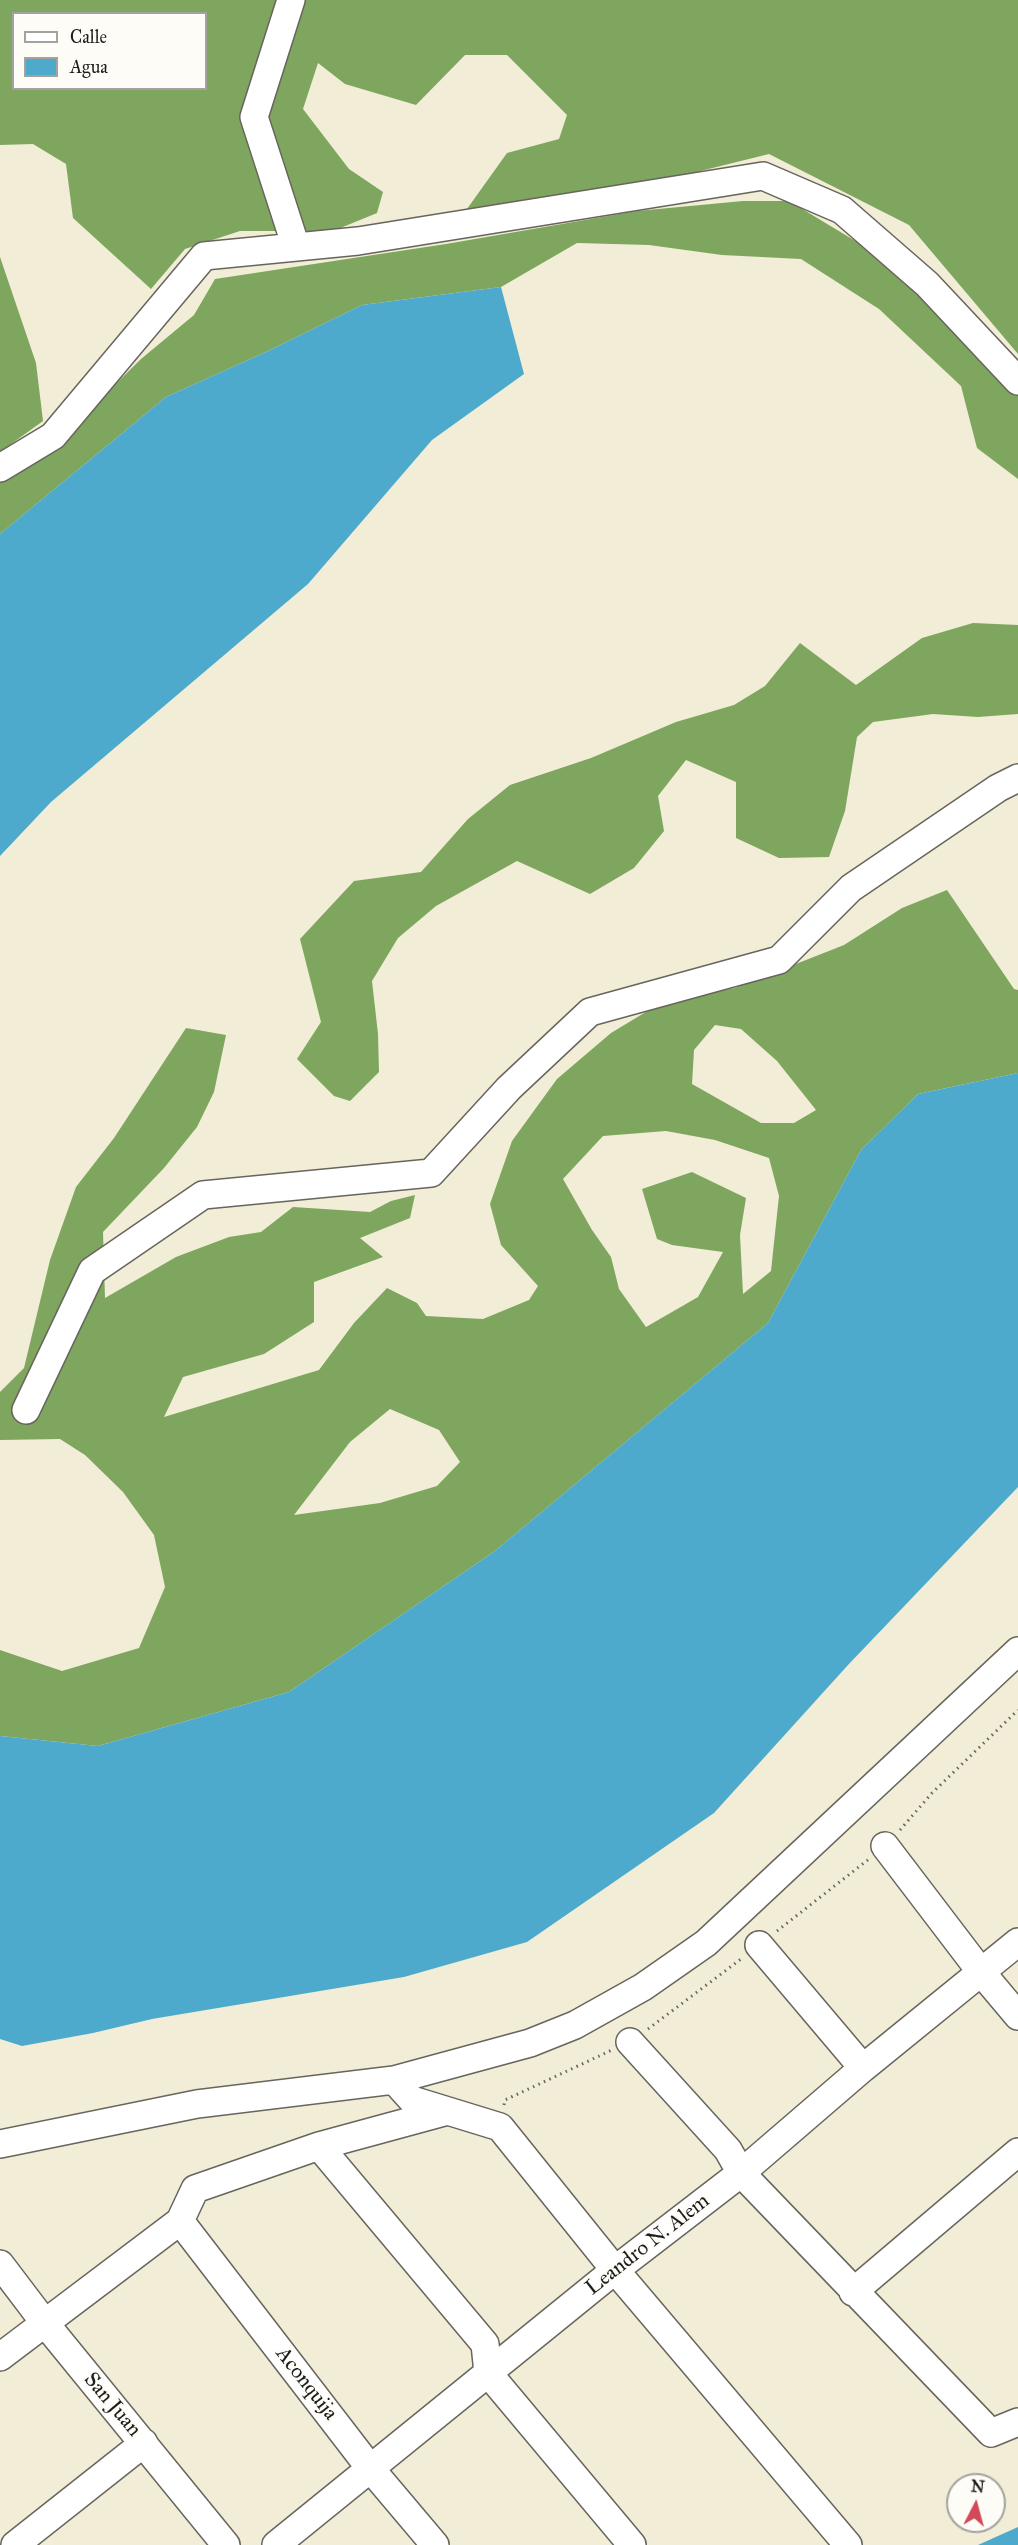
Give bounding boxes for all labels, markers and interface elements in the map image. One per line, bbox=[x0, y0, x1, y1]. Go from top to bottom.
legend bbox=[12, 12, 207, 90]
text: Calle bbox=[70, 26, 107, 48]
text: Agua bbox=[70, 56, 108, 78]
street label: Leandro N. Alem bbox=[581, 2189, 715, 2301]
street label: Aconquija bbox=[270, 2342, 342, 2426]
street label: San Juan bbox=[78, 2368, 146, 2442]
north arrow bbox=[946, 2473, 1006, 2533]
text: N bbox=[970, 2476, 985, 2497]

